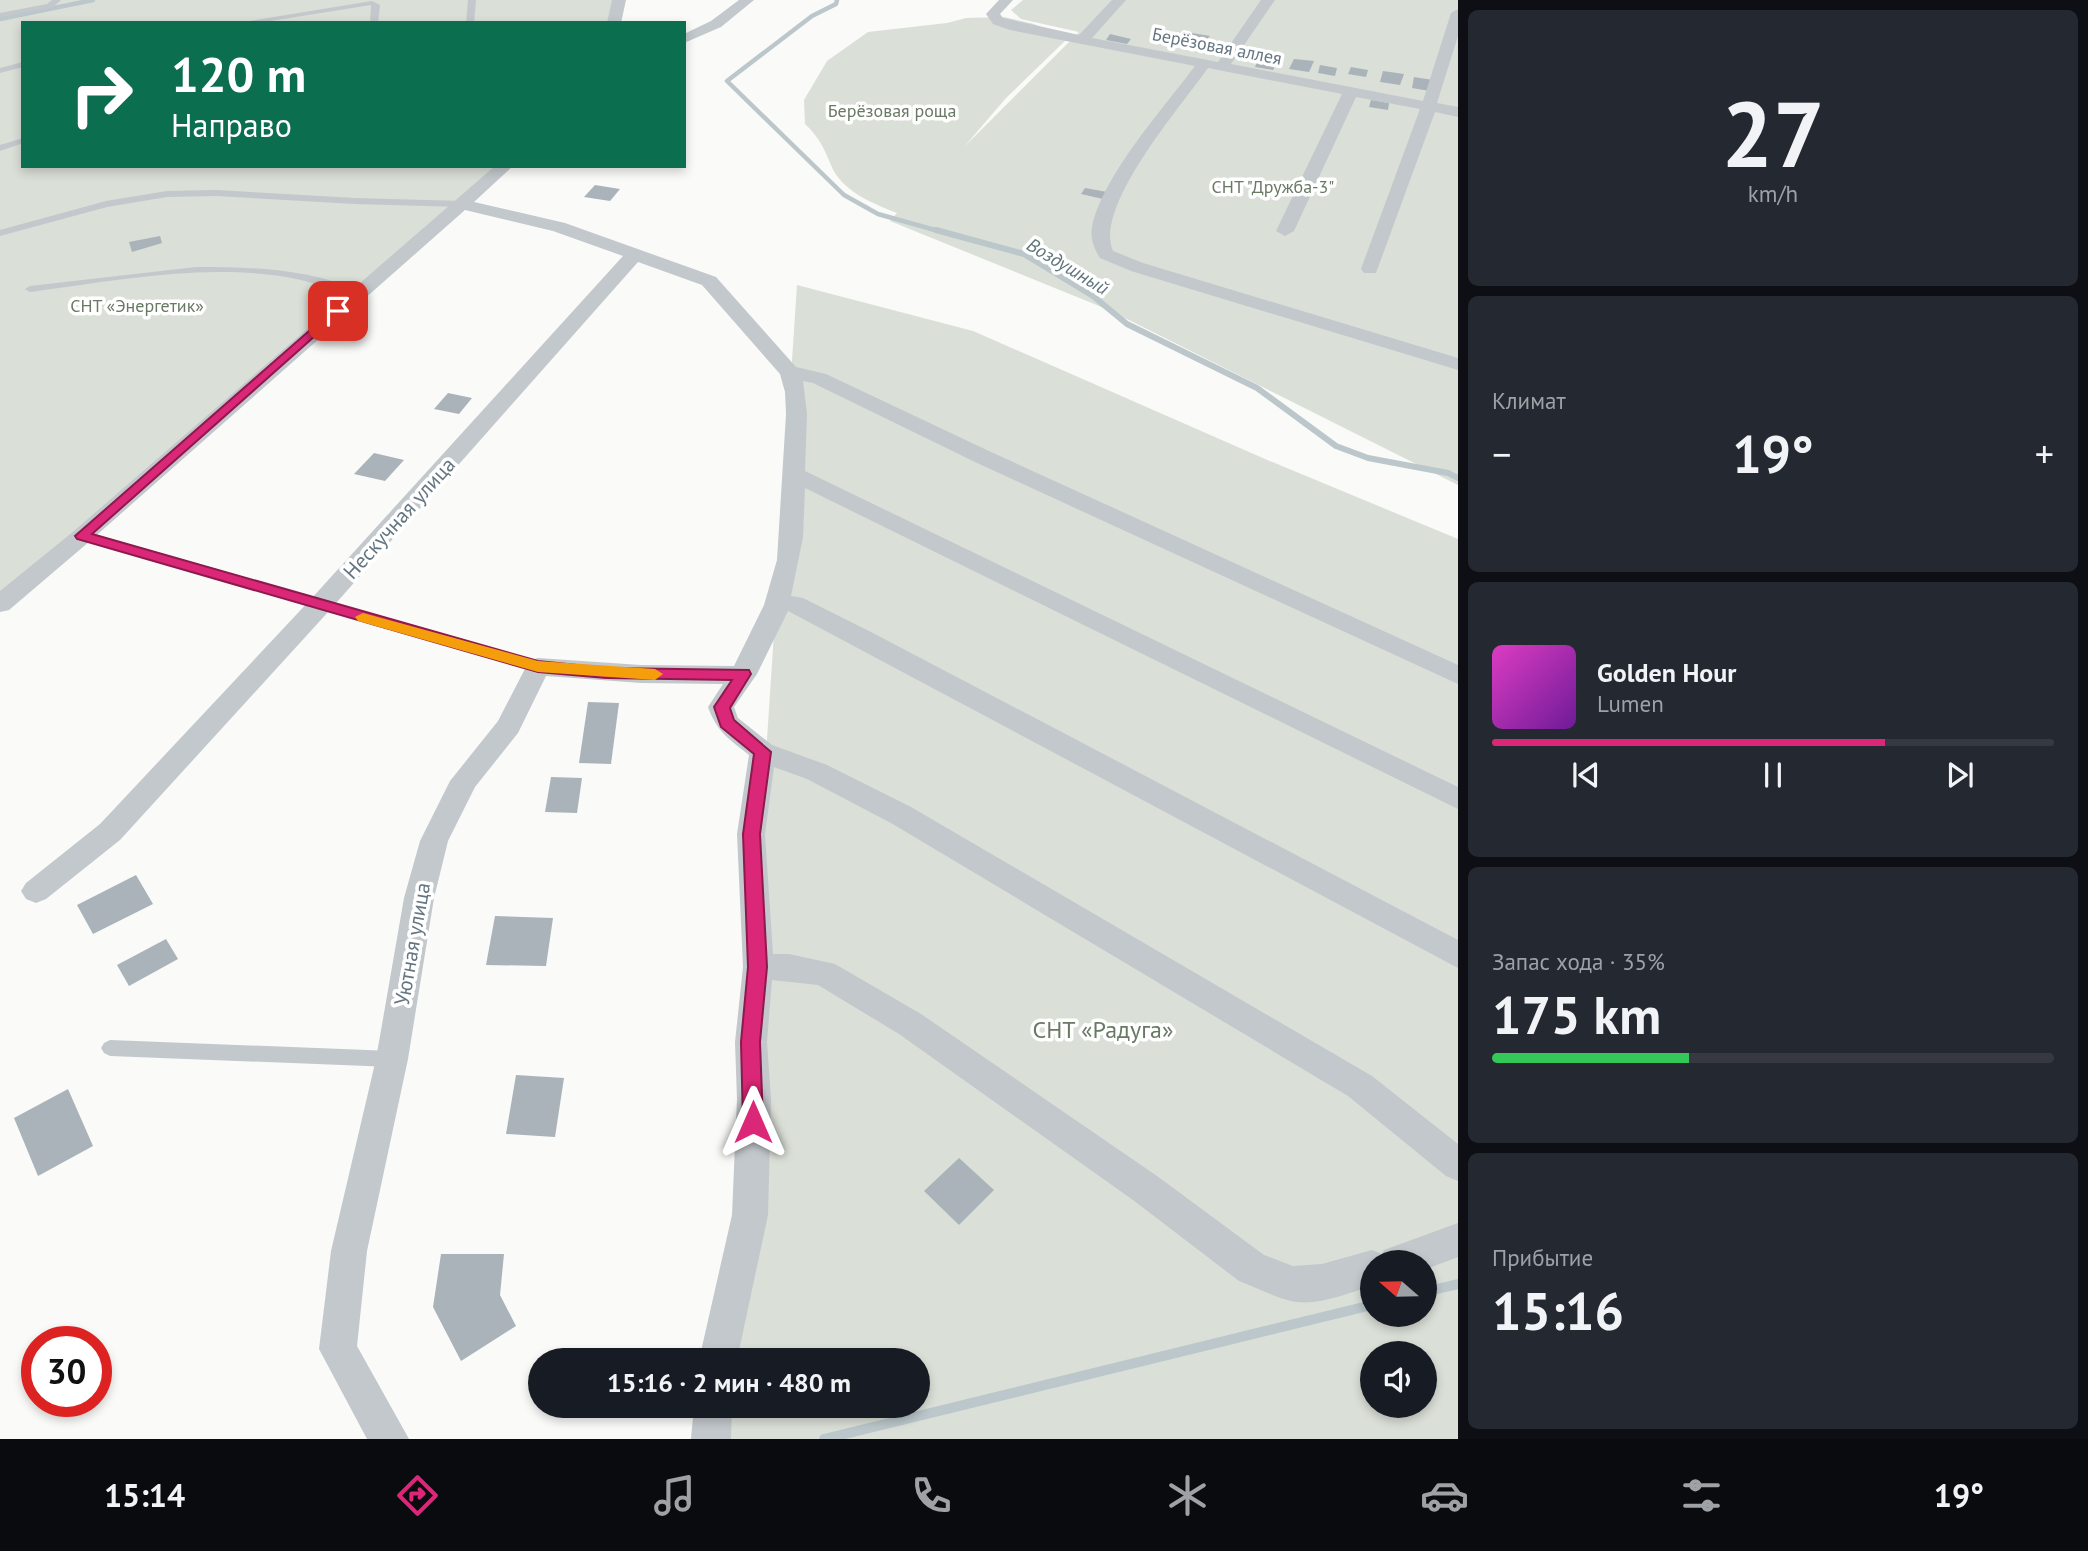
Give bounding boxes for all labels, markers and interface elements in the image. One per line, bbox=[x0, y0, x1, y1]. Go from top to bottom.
street label: Берёзовая аллея bbox=[1150, 22, 1284, 70]
text: 120 m bbox=[171, 42, 306, 106]
icon: right bbox=[56, 49, 147, 140]
text: 27 bbox=[1721, 74, 1825, 192]
park label: Берёзовая роща bbox=[828, 99, 956, 122]
text: Направо bbox=[171, 104, 292, 146]
park label: СНТ "Дружба-3" bbox=[1212, 175, 1334, 198]
text: km/h bbox=[1748, 179, 1798, 208]
water label: Воздушный bbox=[1023, 232, 1114, 300]
pin bbox=[308, 281, 368, 341]
icon: arrive bbox=[319, 292, 357, 330]
park label: СНТ «Энергетик» bbox=[70, 294, 204, 317]
text: Климат bbox=[1492, 386, 1566, 415]
text: 19° bbox=[1732, 420, 1814, 487]
text: − bbox=[1492, 429, 1511, 478]
text: + bbox=[2035, 429, 2054, 478]
street label: Нескучная улица bbox=[337, 451, 461, 585]
text: Golden Hour bbox=[1597, 656, 1736, 689]
text: Lumen bbox=[1597, 689, 1664, 718]
icon: previous bbox=[1567, 756, 1605, 794]
icon: pause bbox=[1754, 756, 1792, 794]
icon: next bbox=[1941, 756, 1979, 794]
street label: Уютная улица bbox=[388, 880, 436, 1008]
text: Запас хода · 35% bbox=[1492, 947, 1665, 976]
text: 175 km bbox=[1492, 981, 1661, 1048]
park label: СНТ «Радуга» bbox=[1033, 1014, 1173, 1045]
position arrow bbox=[716, 1085, 790, 1159]
text: Прибытие bbox=[1492, 1243, 1593, 1272]
north arrow bbox=[1360, 1250, 1437, 1326]
map controls bbox=[1360, 1250, 1437, 1418]
text: 15:16 bbox=[1492, 1277, 1624, 1344]
speed limit sign: 30 bbox=[21, 1326, 112, 1417]
button: sound bbox=[1360, 1341, 1437, 1418]
text: 15:16 · 2 мин · 480 m bbox=[607, 1366, 851, 1399]
icon: directions bbox=[393, 1471, 442, 1520]
icon: music bbox=[650, 1471, 699, 1520]
icon: phone bbox=[907, 1471, 956, 1520]
icon: climate bbox=[1163, 1471, 1212, 1520]
icon: car bbox=[1420, 1471, 1469, 1520]
icon: filters bbox=[1677, 1471, 1726, 1520]
text: 15:14 bbox=[104, 1474, 185, 1516]
text: 19° bbox=[1934, 1474, 1984, 1516]

